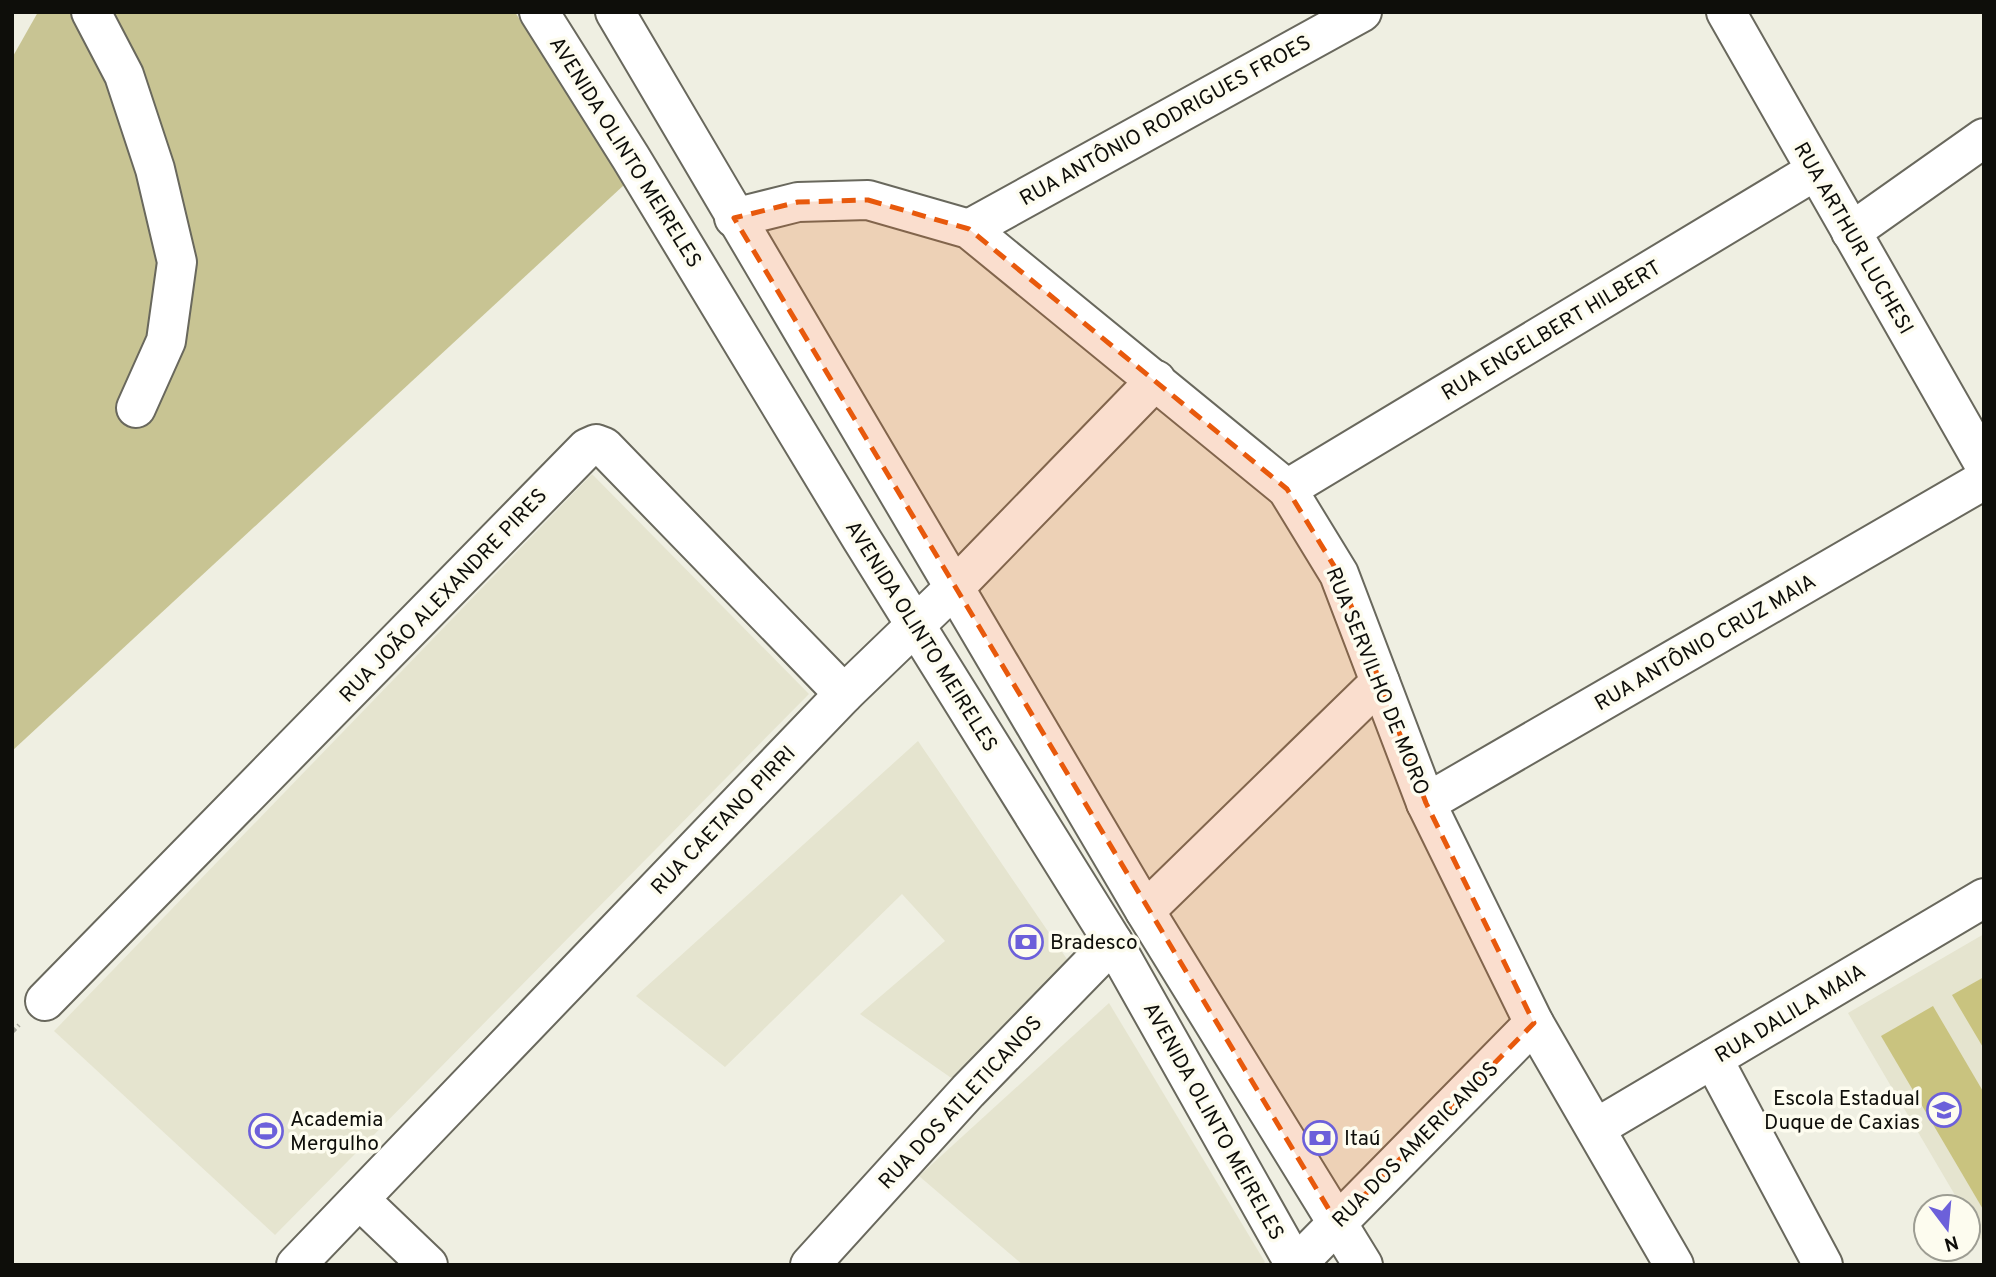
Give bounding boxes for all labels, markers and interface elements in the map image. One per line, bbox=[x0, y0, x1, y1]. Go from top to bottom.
street label: RUA ANTÔNIO RODRIGUES FROES bbox=[1015, 29, 1316, 213]
street label: AVENIDA OLINTO MEIRELES bbox=[542, 32, 707, 274]
street label: RUA ARTHUR LUCHESI bbox=[1787, 138, 1919, 340]
street label: RUA ENGELBERT HILBERT bbox=[1437, 255, 1667, 408]
street label: RUA JOÃO ALEXANDRE PIRES bbox=[334, 483, 554, 709]
street label: AVENIDA OLINTO MEIRELES bbox=[838, 516, 1003, 758]
street label: RUA SERVILHO DE MORO bbox=[1319, 564, 1435, 799]
street label: RUA ANTÔNIO CRUZ MAIA bbox=[1590, 568, 1821, 718]
street label: RUA CAETANO PIRRI bbox=[646, 741, 802, 901]
bank icon: Bradesco bbox=[1007, 923, 1045, 961]
place label: Bradesco bbox=[1050, 930, 1138, 957]
street label: RUA DALILA MAIA bbox=[1710, 959, 1871, 1070]
street label: AVENIDA OLINTO MEIRELES bbox=[1136, 998, 1289, 1245]
street label: RUA DOS ATLETICANOS bbox=[873, 1010, 1049, 1196]
street label: RUA DOS AMERICANOS bbox=[1327, 1056, 1505, 1234]
place label: Escola Estadual Duque de Caxias bbox=[1764, 1086, 1920, 1137]
school or university icon: Escola Estadual Duque de Caxias bbox=[1925, 1091, 1963, 1129]
place label: Academia Mergulho bbox=[290, 1107, 383, 1158]
sports icon: Academia Mergulho bbox=[247, 1112, 285, 1150]
bank icon: Itaú bbox=[1301, 1119, 1339, 1157]
place label: Itaú bbox=[1344, 1126, 1381, 1153]
north arrow bbox=[1912, 1193, 1982, 1263]
text: N bbox=[1941, 1229, 1961, 1256]

